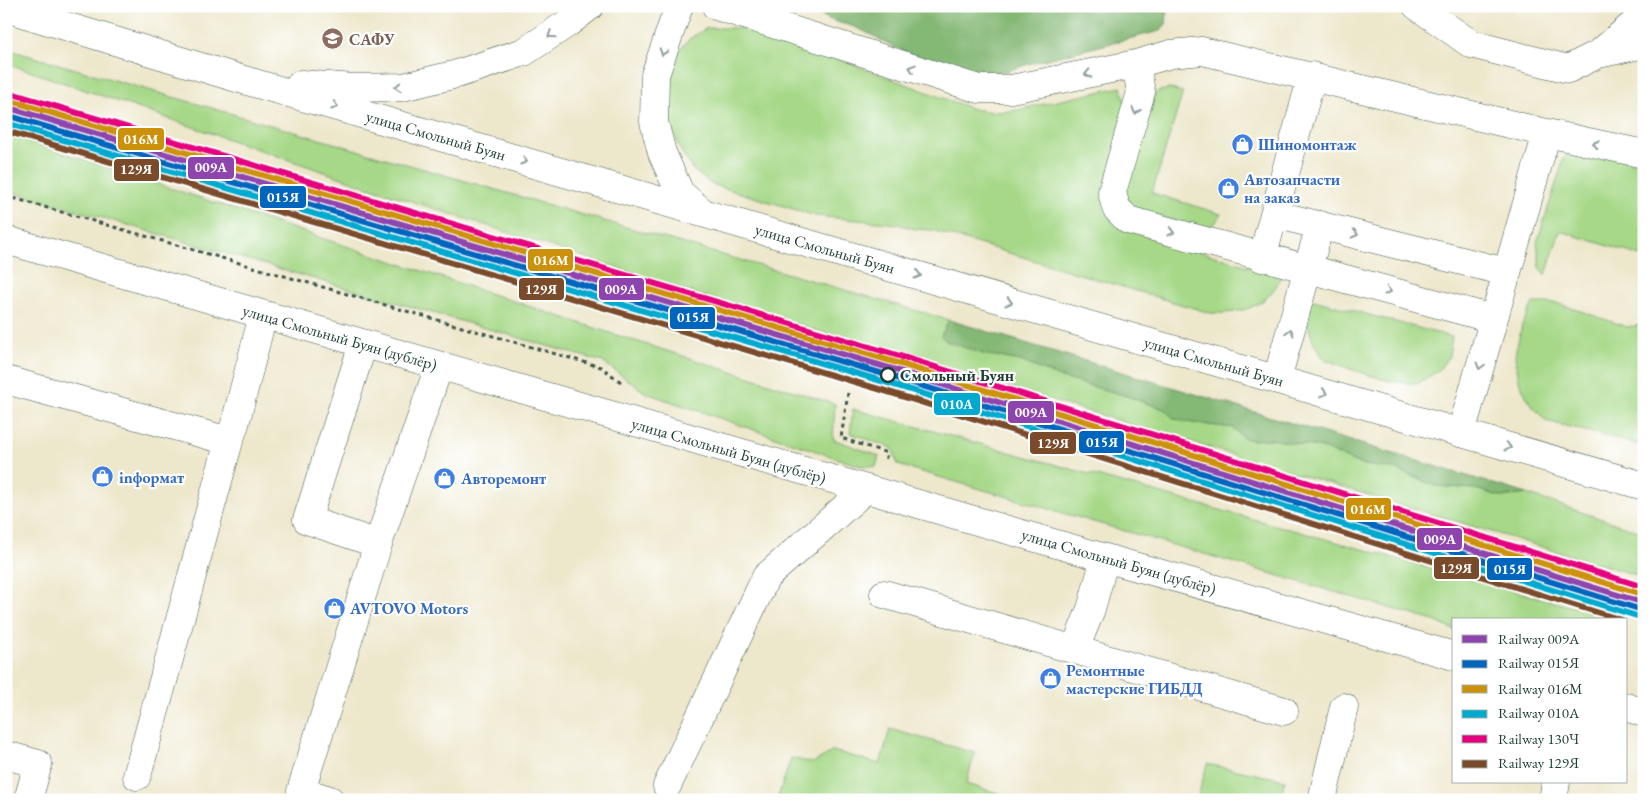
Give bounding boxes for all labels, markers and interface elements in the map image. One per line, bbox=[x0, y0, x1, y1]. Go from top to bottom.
school or university icon: САФУ bbox=[321, 27, 345, 51]
place label: САФУ bbox=[349, 29, 395, 50]
one-way arrow bbox=[547, 29, 556, 38]
one-way arrow bbox=[659, 48, 669, 56]
one-way arrow bbox=[909, 64, 917, 74]
one-way arrow bbox=[1083, 68, 1092, 78]
one-way arrow bbox=[394, 82, 402, 93]
one-way arrow bbox=[330, 100, 339, 111]
street label: улица Смольный Буян bbox=[364, 105, 508, 165]
one-way arrow bbox=[1131, 107, 1141, 115]
line badge: 016М bbox=[117, 127, 165, 151]
text: 016М bbox=[123, 130, 159, 148]
shop icon: Шиномонтаж bbox=[1230, 132, 1254, 156]
place label: Шиномонтаж bbox=[1258, 134, 1357, 155]
one-way arrow bbox=[1592, 139, 1601, 149]
one-way arrow bbox=[520, 155, 528, 165]
line badge: 009А bbox=[187, 156, 235, 180]
line badge: 129Я bbox=[113, 158, 160, 182]
text: 009А bbox=[195, 158, 228, 176]
text: 129Я bbox=[120, 160, 152, 178]
place label: Автозапчасти на заказ bbox=[1243, 169, 1341, 208]
shop icon: Автозапчасти на заказ bbox=[1216, 176, 1240, 200]
line badge: 015Я bbox=[259, 185, 307, 209]
text: 015Я bbox=[267, 188, 299, 206]
street label: улица Смольный Буян bbox=[753, 218, 897, 278]
one-way arrow bbox=[1167, 227, 1175, 237]
one-way arrow bbox=[1351, 228, 1360, 239]
line badge: 016М bbox=[527, 248, 574, 272]
text: 016М bbox=[533, 251, 569, 269]
one-way arrow bbox=[914, 270, 922, 280]
line badge: 129Я bbox=[518, 277, 565, 301]
line badge: 009А bbox=[598, 277, 645, 301]
text: 129Я bbox=[525, 280, 557, 298]
text: 009А bbox=[605, 280, 638, 298]
one-way arrow bbox=[1384, 285, 1393, 296]
one-way arrow bbox=[1004, 296, 1012, 306]
street label: улица Смольный Буян (дублёр) bbox=[240, 300, 440, 375]
line badge: 015Я bbox=[669, 306, 716, 330]
text: 015Я bbox=[677, 308, 709, 326]
one-way arrow bbox=[1284, 328, 1295, 337]
street label: улица Смольный Буян bbox=[1142, 331, 1286, 391]
one-way arrow bbox=[1475, 361, 1485, 370]
place label: Смольный Буян bbox=[900, 365, 1014, 386]
marker: Смольный Буян bbox=[880, 367, 896, 383]
one-way arrow bbox=[1319, 387, 1328, 398]
line badge: 010А bbox=[933, 392, 981, 416]
text: 010А bbox=[941, 395, 974, 413]
line badge: 009А bbox=[1007, 400, 1055, 424]
text: 009А bbox=[1015, 403, 1048, 421]
street label: улица Смольный Буян (дублёр) bbox=[629, 413, 829, 488]
line badge: 015Я bbox=[1078, 430, 1125, 454]
line badge: 129Я bbox=[1029, 431, 1077, 455]
text: 015Я bbox=[1086, 433, 1118, 451]
text: 129Я bbox=[1037, 434, 1069, 452]
one-way arrow bbox=[1503, 441, 1512, 451]
shop icon: inформат bbox=[91, 465, 115, 489]
shop icon: Авторемонт bbox=[433, 466, 457, 490]
place label: inформат bbox=[119, 467, 185, 488]
place label: Авторемонт bbox=[460, 468, 547, 489]
line badge: 016М bbox=[1345, 497, 1392, 521]
text: 016М bbox=[1350, 500, 1386, 518]
street label: улица Смольный Буян (дублёр) bbox=[1019, 524, 1219, 599]
line badge: 009А bbox=[1416, 527, 1463, 551]
text: 009А bbox=[1424, 530, 1457, 548]
line badge: 129Я bbox=[1433, 556, 1480, 580]
line badge: 015Я bbox=[1486, 557, 1533, 581]
text: 129Я bbox=[1440, 559, 1472, 577]
text: 015Я bbox=[1494, 560, 1526, 578]
shop icon: AVTOVO Motors bbox=[322, 596, 346, 620]
place label: AVTOVO Motors bbox=[349, 598, 469, 619]
legend bbox=[1452, 618, 1628, 784]
text: Railway 009А bbox=[1498, 629, 1580, 648]
text: Railway 015Я bbox=[1498, 653, 1579, 672]
place label: Ремонтные мастерские ГИБДД bbox=[1066, 660, 1203, 699]
shop icon: Ремонтные мастерские ГИБДД bbox=[1038, 667, 1062, 691]
text: Railway 016М bbox=[1498, 679, 1583, 698]
text: Railway 010А bbox=[1498, 703, 1580, 722]
text: Railway 130Ч bbox=[1498, 729, 1579, 748]
text: Railway 129Я bbox=[1498, 753, 1579, 772]

